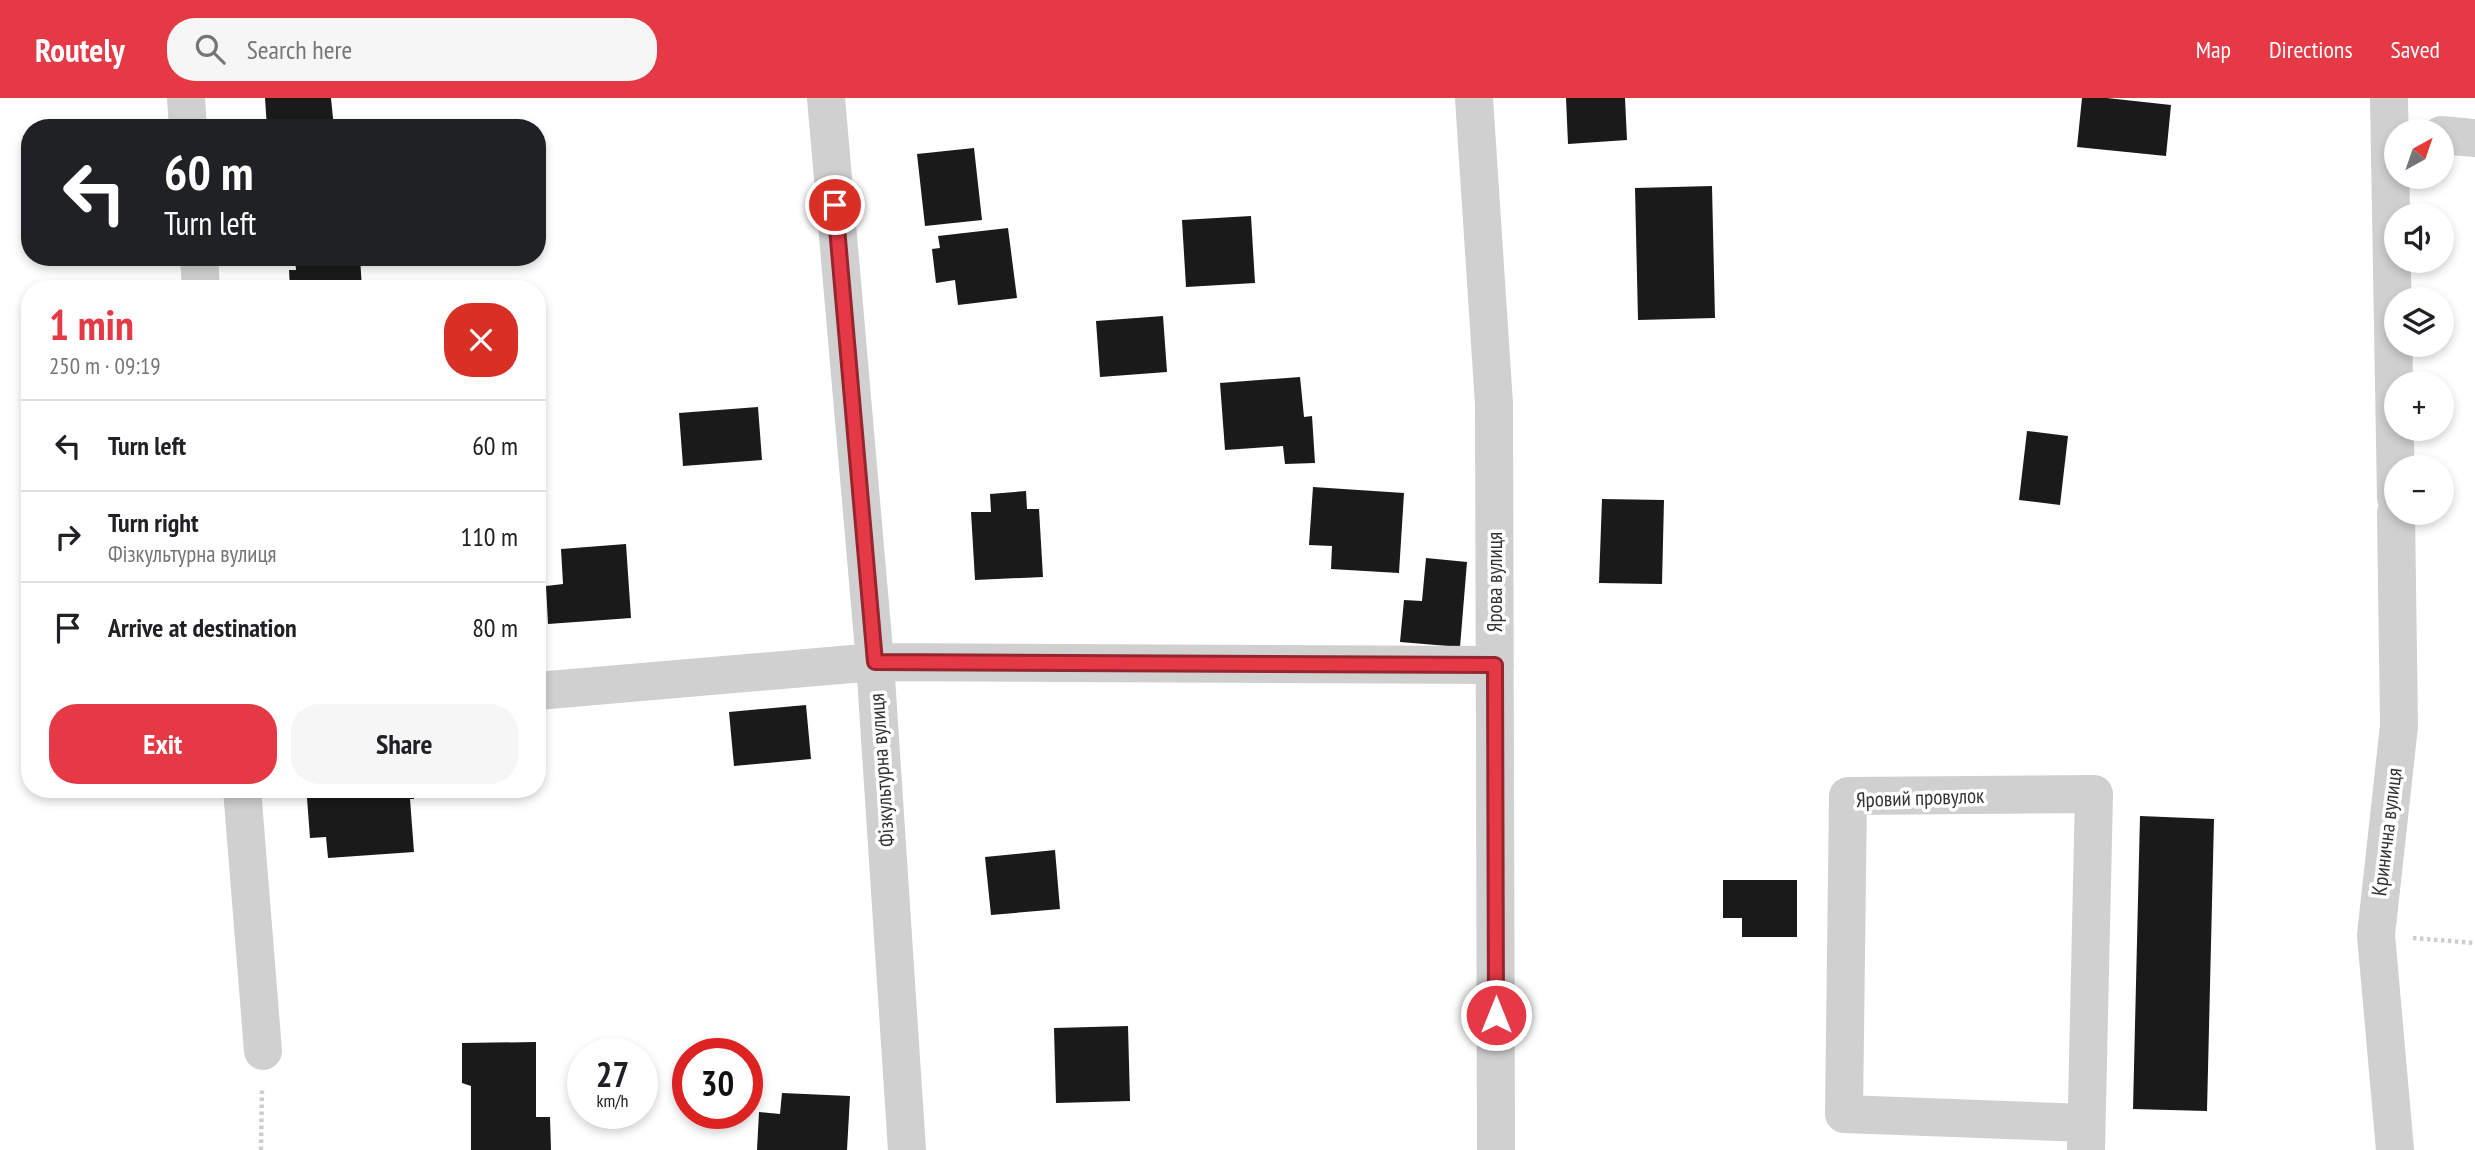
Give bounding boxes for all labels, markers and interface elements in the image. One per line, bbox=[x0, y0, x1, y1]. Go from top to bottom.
search box bbox=[167, 18, 657, 81]
text: Routely bbox=[35, 28, 125, 71]
icon: search bbox=[191, 30, 229, 68]
text: Search here bbox=[247, 33, 352, 66]
text: Map bbox=[2196, 34, 2231, 65]
text: Directions bbox=[2269, 34, 2353, 65]
text: Saved bbox=[2391, 34, 2440, 65]
north arrow bbox=[2384, 119, 2454, 189]
map controls bbox=[2384, 119, 2454, 525]
text: 60 m bbox=[164, 140, 253, 204]
icon: left bbox=[49, 147, 140, 238]
pin bbox=[805, 175, 865, 235]
icon: arrive bbox=[816, 186, 854, 224]
text: Turn left bbox=[164, 202, 256, 244]
button: sound bbox=[2384, 203, 2454, 273]
button: layers bbox=[2384, 287, 2454, 357]
text: 1 min bbox=[49, 297, 134, 352]
button: close bbox=[444, 303, 518, 377]
text: 250 m · 09:19 bbox=[49, 351, 161, 380]
button: + bbox=[2384, 371, 2454, 441]
icon: left bbox=[49, 427, 87, 465]
text: Turn left bbox=[108, 429, 186, 462]
text: 60 m bbox=[472, 429, 518, 462]
button: − bbox=[2384, 455, 2454, 525]
text: Turn right bbox=[108, 506, 199, 539]
icon: right bbox=[49, 518, 87, 556]
text: 110 m bbox=[460, 520, 518, 553]
street label: Ярова вулиця bbox=[1481, 532, 1508, 632]
text: Фізкультурна вулиця bbox=[108, 539, 276, 568]
icon: arrive bbox=[49, 609, 87, 647]
text: Arrive at destination bbox=[108, 611, 297, 644]
text: 80 m bbox=[472, 611, 518, 644]
street label: Фізкультурна вулиця bbox=[863, 692, 900, 848]
button: Exit bbox=[49, 704, 277, 784]
button: Share bbox=[291, 704, 518, 784]
street label: Кринична вулиця bbox=[2365, 766, 2408, 897]
street label: Яровий провулок bbox=[1855, 782, 1985, 813]
position arrow bbox=[1459, 978, 1533, 1052]
speed limit sign: 30 bbox=[672, 1038, 763, 1129]
text: 27 bbox=[596, 1051, 629, 1097]
text: km/h bbox=[597, 1089, 628, 1112]

